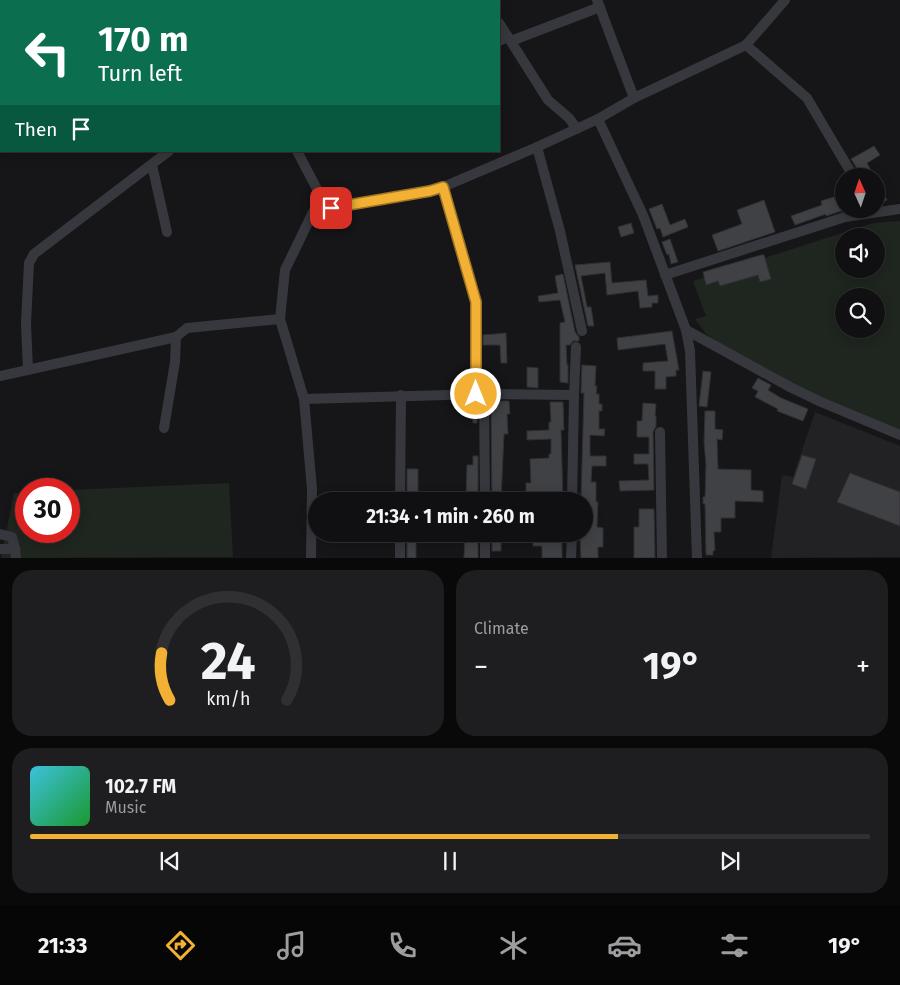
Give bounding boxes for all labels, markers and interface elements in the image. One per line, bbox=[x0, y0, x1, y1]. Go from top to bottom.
text: 170 m bbox=[98, 18, 189, 60]
icon: left bbox=[15, 20, 80, 85]
text: Turn left bbox=[98, 60, 182, 87]
icon: arrive bbox=[67, 115, 95, 143]
text: Then bbox=[15, 118, 57, 141]
north arrow bbox=[835, 168, 885, 218]
map controls bbox=[835, 168, 885, 338]
pin bbox=[310, 187, 352, 229]
icon: arrive bbox=[317, 194, 345, 222]
button: sound bbox=[835, 228, 885, 278]
button: search bbox=[835, 288, 885, 338]
position arrow bbox=[449, 367, 501, 419]
speed limit sign: 30 bbox=[15, 478, 80, 543]
text: 21:34 · 1 min · 260 m bbox=[366, 505, 535, 528]
text: Climate bbox=[474, 619, 529, 638]
text: 24 bbox=[201, 630, 255, 693]
text: 19° bbox=[643, 643, 701, 689]
text: − bbox=[474, 650, 488, 683]
text: + bbox=[856, 650, 870, 683]
text: km/h bbox=[206, 688, 250, 710]
text: 102.7 FM bbox=[105, 775, 176, 798]
text: Music bbox=[105, 798, 146, 817]
icon: previous bbox=[156, 847, 184, 875]
icon: pause bbox=[436, 847, 464, 875]
icon: next bbox=[716, 847, 744, 875]
icon: directions bbox=[163, 928, 198, 963]
icon: music bbox=[274, 928, 309, 963]
icon: phone bbox=[385, 928, 420, 963]
icon: climate bbox=[496, 928, 531, 963]
icon: car bbox=[607, 928, 642, 963]
icon: filters bbox=[717, 928, 752, 963]
text: 21:33 bbox=[38, 932, 88, 959]
text: 19° bbox=[828, 932, 862, 959]

